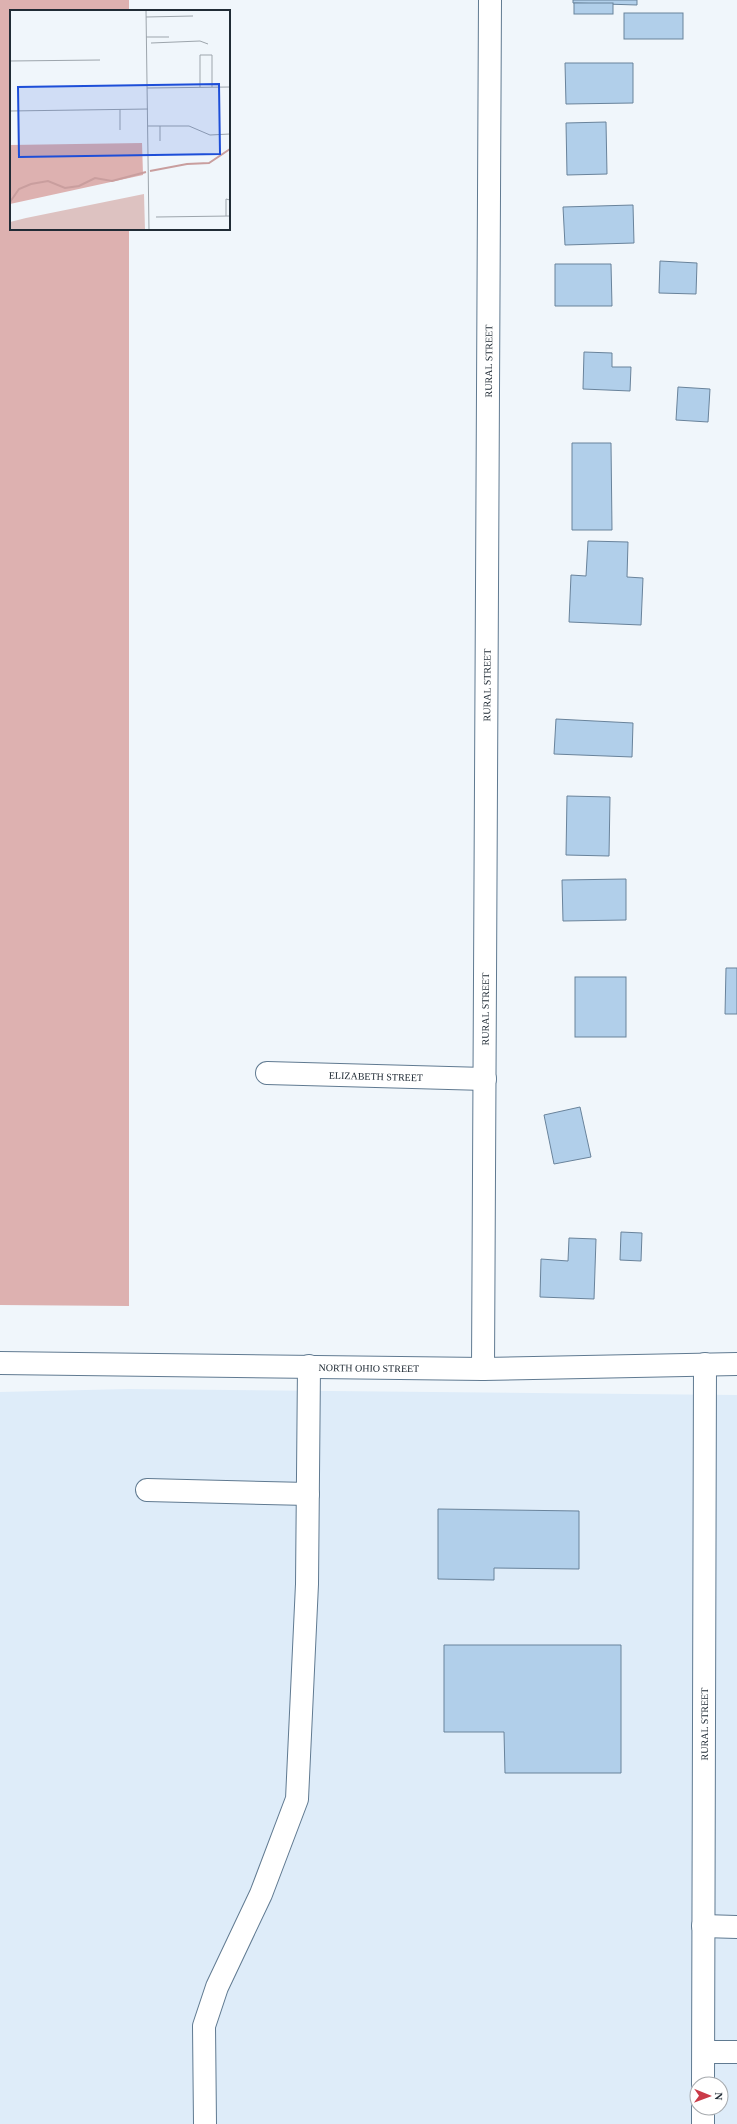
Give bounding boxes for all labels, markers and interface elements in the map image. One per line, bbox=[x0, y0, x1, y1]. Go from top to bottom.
inset map bbox=[10, 10, 230, 230]
street label: RURAL STREET bbox=[483, 325, 494, 397]
street label: RURAL STREET bbox=[481, 649, 493, 721]
street label: RURAL STREET bbox=[480, 973, 491, 1045]
street label: ELIZABETH STREET bbox=[329, 1070, 423, 1083]
street label: NORTH OHIO STREET bbox=[319, 1362, 419, 1374]
street label: RURAL STREET bbox=[699, 1688, 710, 1760]
north arrow bbox=[689, 2076, 729, 2116]
text: N bbox=[713, 2092, 725, 2100]

